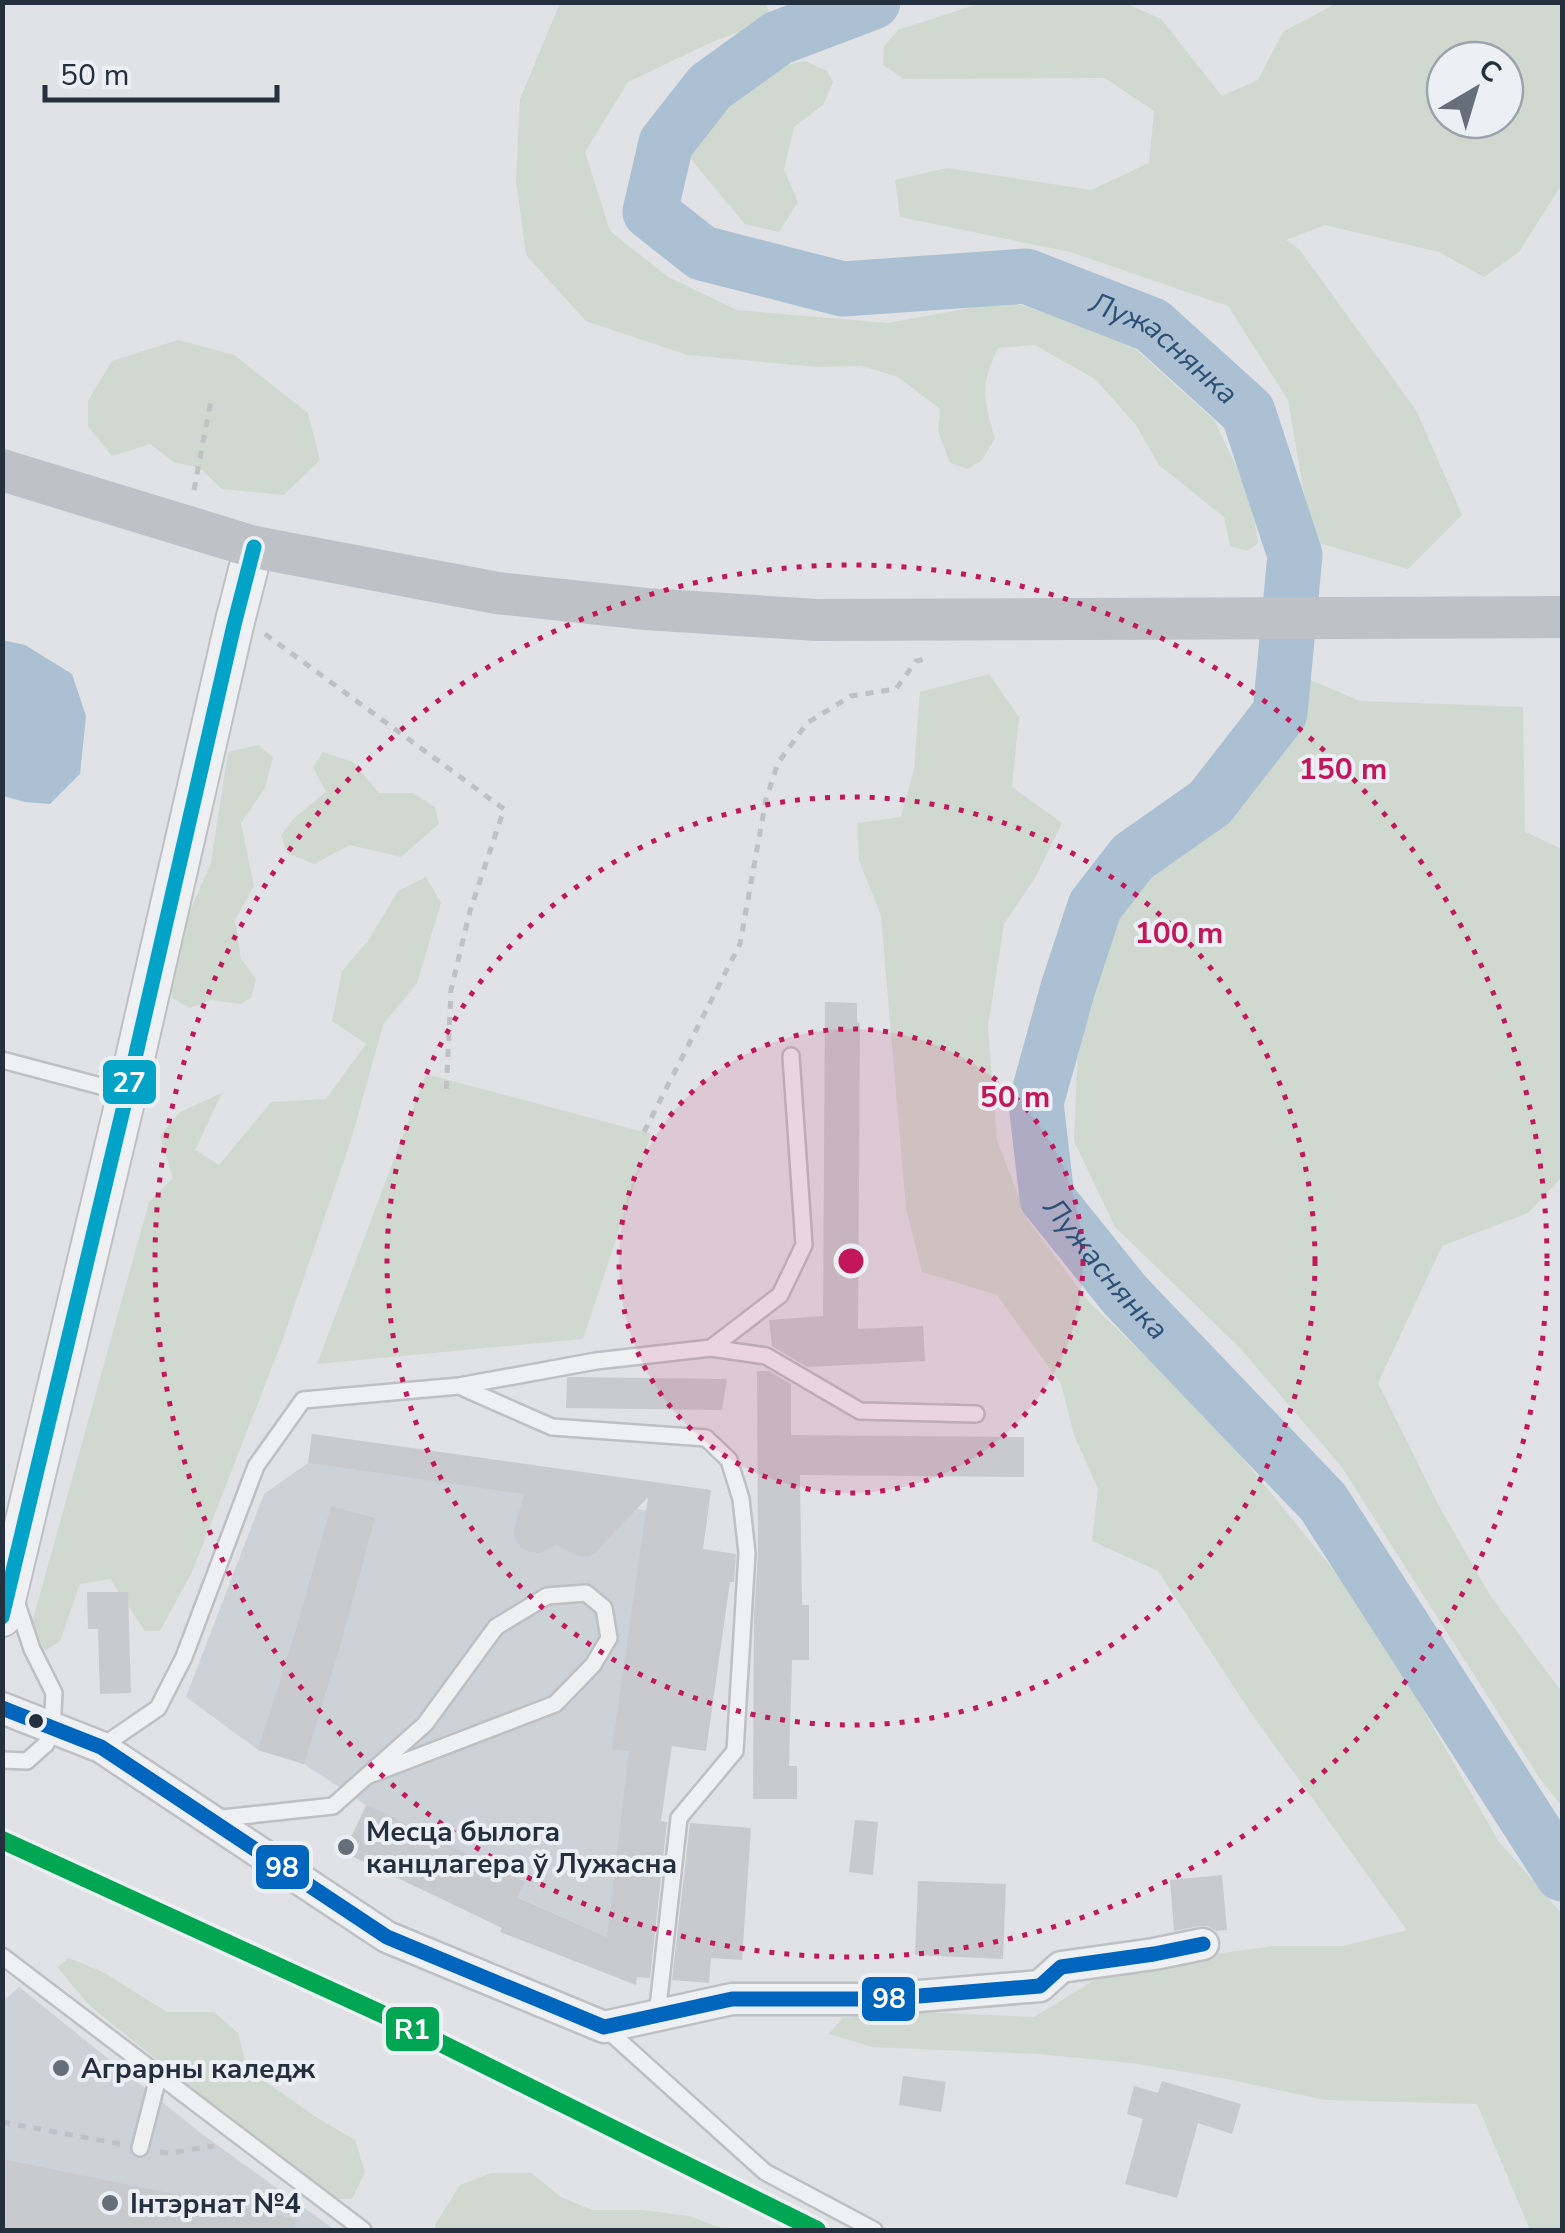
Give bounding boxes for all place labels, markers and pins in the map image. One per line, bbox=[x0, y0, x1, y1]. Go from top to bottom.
centre of rings bbox=[833, 1243, 869, 1279]
unlabelled marker bbox=[26, 1711, 46, 1731]
place label: Месца былога канцлагера ў Лужасна bbox=[366, 1813, 677, 1883]
marker: Месца былога канцлагера ў Лужасна bbox=[335, 1836, 357, 1858]
place label: Аграрны каледж bbox=[81, 2050, 316, 2088]
marker: Аграрны каледж bbox=[50, 2057, 72, 2079]
place label: Інтэрнат №4 bbox=[130, 2185, 301, 2223]
marker: Інтэрнат №4 bbox=[99, 2192, 121, 2214]

